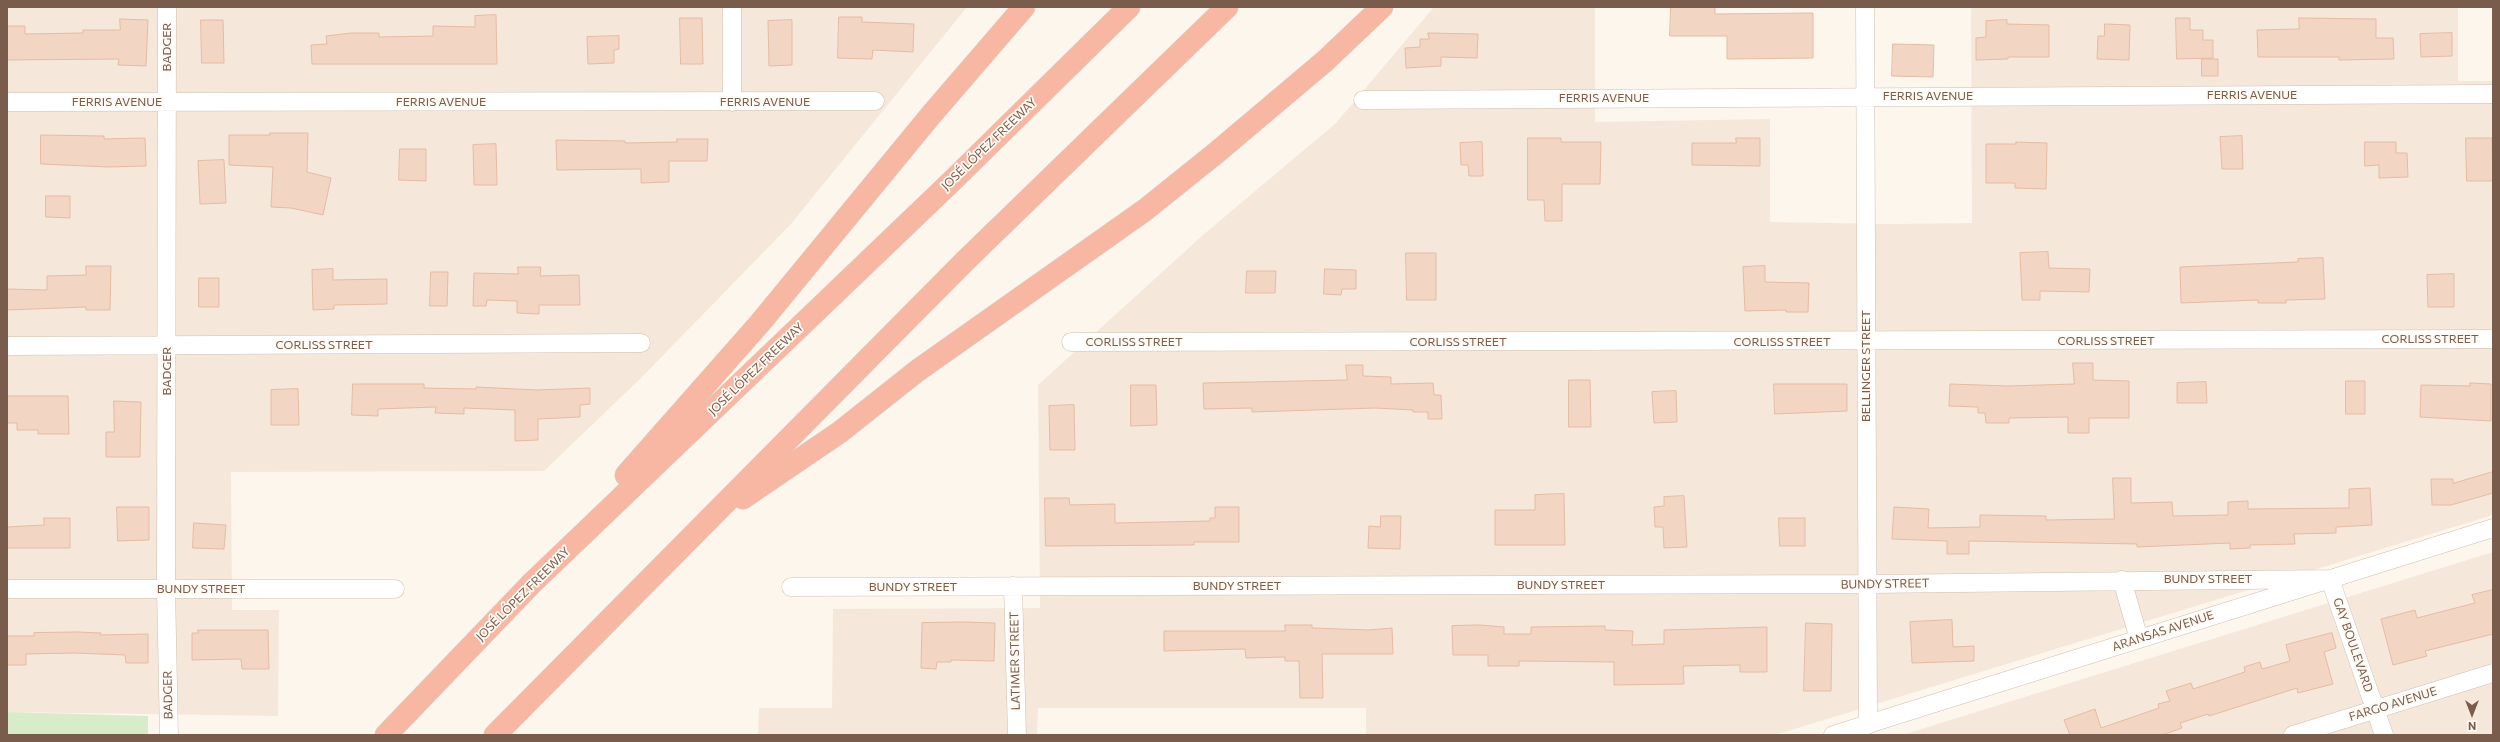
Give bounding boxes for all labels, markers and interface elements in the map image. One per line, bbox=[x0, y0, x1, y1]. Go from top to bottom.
street label: BADGER bbox=[160, 23, 174, 71]
street label: FERRIS AVENUE bbox=[2207, 88, 2297, 102]
street label: FERRIS AVENUE bbox=[1883, 89, 1973, 103]
street label: FERRIS AVENUE bbox=[1559, 91, 1649, 105]
street label: FERRIS AVENUE bbox=[72, 95, 162, 109]
street label: FERRIS AVENUE bbox=[396, 95, 486, 109]
street label: FERRIS AVENUE bbox=[720, 95, 810, 109]
street label: JOSÉ LÓPEZ FREEWAY bbox=[938, 95, 1040, 193]
street label: BELLINGER STREET bbox=[1859, 310, 1873, 422]
street label: JOSÉ LÓPEZ FREEWAY bbox=[705, 320, 807, 418]
street label: CORLISS STREET bbox=[2381, 332, 2479, 346]
street label: CORLISS STREET bbox=[2057, 334, 2155, 348]
street label: CORLISS STREET bbox=[1085, 335, 1183, 349]
street label: CORLISS STREET bbox=[1409, 335, 1507, 349]
street label: CORLISS STREET bbox=[1733, 335, 1831, 349]
street label: CORLISS STREET bbox=[275, 338, 373, 352]
street label: BADGER bbox=[160, 347, 174, 395]
street label: JOSÉ LÓPEZ FREEWAY bbox=[473, 544, 573, 644]
street label: BUNDY STREET bbox=[2164, 572, 2252, 586]
street label: BUNDY STREET bbox=[1841, 576, 1929, 592]
street label: BUNDY STREET bbox=[1517, 578, 1605, 592]
street label: BUNDY STREET bbox=[1193, 579, 1281, 593]
street label: BUNDY STREET bbox=[869, 580, 957, 594]
street label: BUNDY STREET bbox=[157, 582, 245, 596]
street label: GAY BOULEVARD bbox=[2330, 596, 2376, 694]
street label: ARANSAS AVENUE bbox=[2110, 608, 2216, 654]
street label: LATIMER STREET bbox=[1007, 612, 1023, 710]
street label: BADGER bbox=[160, 670, 176, 720]
street label: FARGO AVENUE bbox=[2347, 684, 2439, 724]
north arrow bbox=[2452, 694, 2492, 734]
text: N bbox=[2468, 720, 2476, 733]

